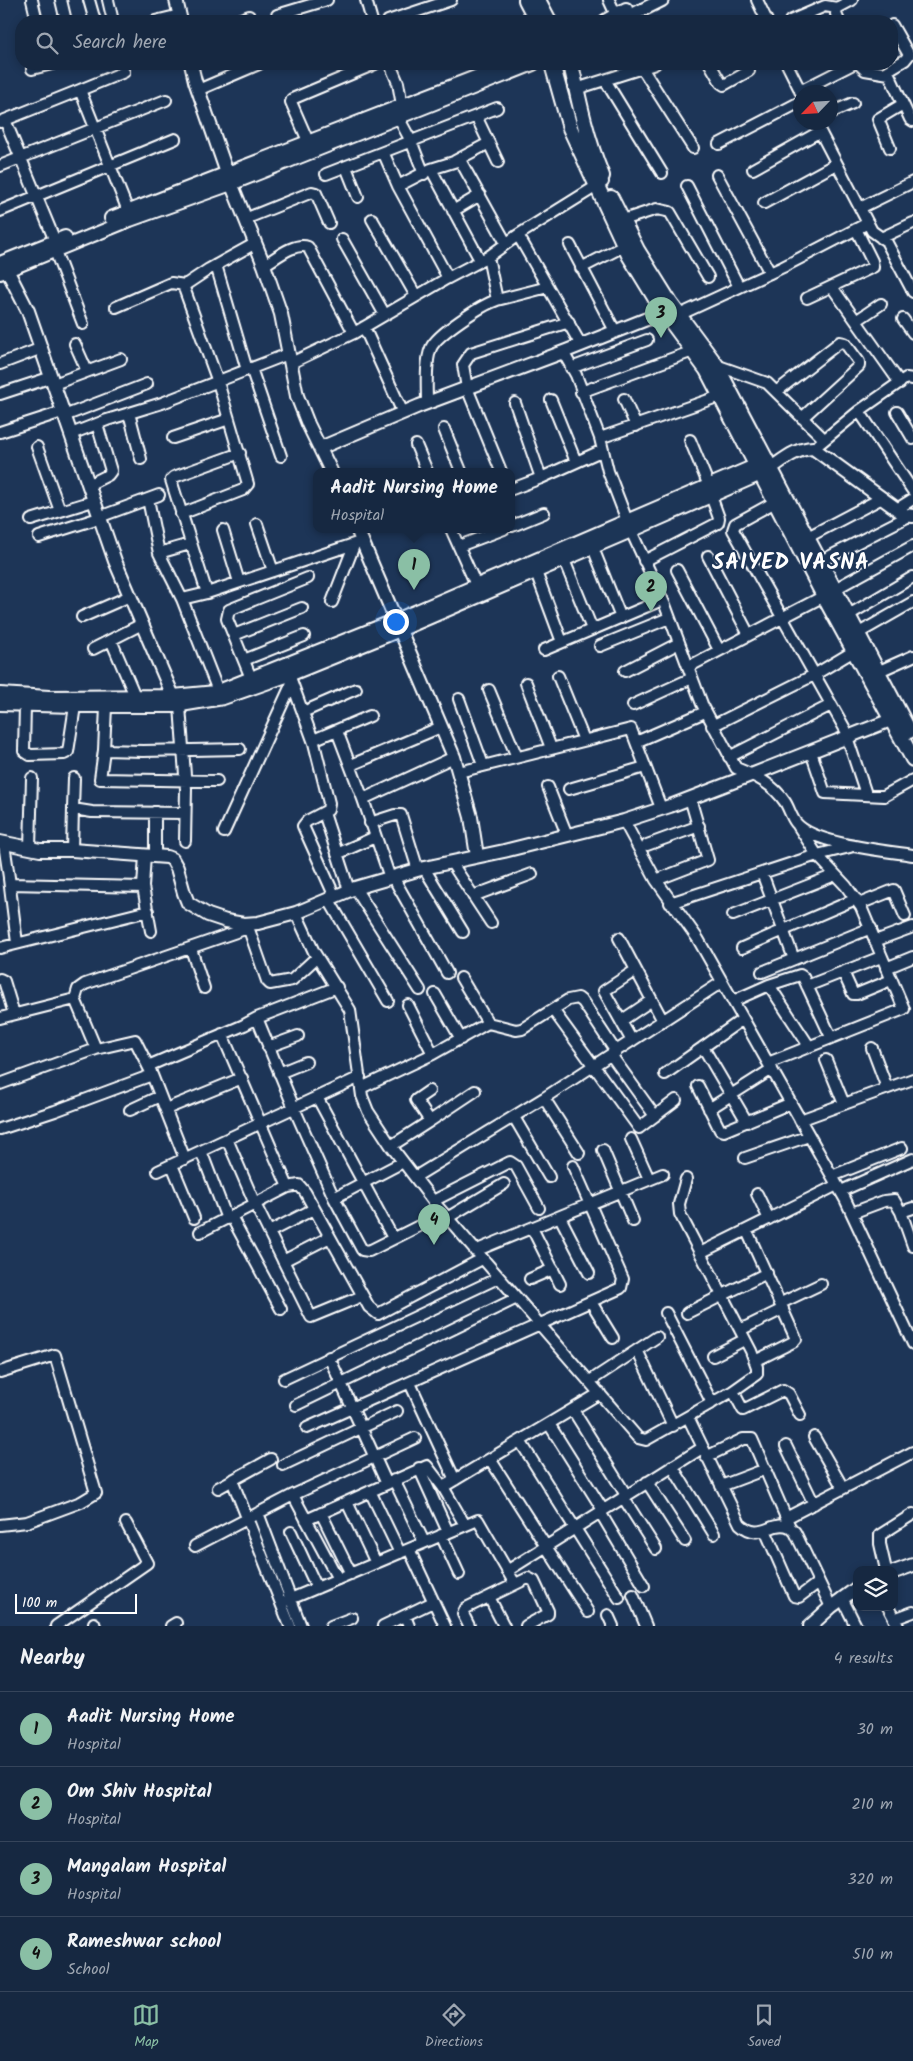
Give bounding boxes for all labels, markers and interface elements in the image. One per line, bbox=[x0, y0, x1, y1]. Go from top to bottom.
search box bbox=[15, 15, 898, 70]
text: Search here bbox=[73, 28, 167, 58]
icon: search bbox=[33, 29, 61, 57]
north arrow bbox=[793, 85, 838, 130]
pin: 3 bbox=[645, 297, 677, 338]
popup bbox=[313, 468, 515, 533]
text: Aadit Nursing Home bbox=[330, 473, 498, 503]
text: Hospital bbox=[330, 503, 384, 528]
district label: SAIYED VASNA bbox=[712, 546, 870, 581]
pin: 1 bbox=[398, 549, 430, 590]
pin: 2 bbox=[635, 571, 667, 612]
your location bbox=[383, 609, 409, 635]
pin: 4 bbox=[418, 1204, 450, 1245]
map controls bbox=[853, 1566, 898, 1611]
button: layers bbox=[853, 1566, 898, 1611]
scale bar bbox=[15, 1591, 138, 1614]
text: 100 m bbox=[22, 1592, 57, 1614]
text: Nearby bbox=[20, 1642, 85, 1675]
text: 4 results bbox=[834, 1646, 893, 1671]
text: Aadit Nursing Home bbox=[67, 1702, 235, 1732]
text: 1 bbox=[34, 1717, 38, 1742]
text: 30 m bbox=[857, 1717, 893, 1742]
text: Hospital bbox=[67, 1732, 121, 1757]
text: Om Shiv Hospital bbox=[67, 1777, 211, 1807]
text: 2 bbox=[31, 1792, 41, 1817]
text: 210 m bbox=[852, 1792, 893, 1817]
text: Hospital bbox=[67, 1807, 121, 1832]
text: Mangalam Hospital bbox=[67, 1852, 226, 1882]
text: 3 bbox=[32, 1867, 40, 1892]
text: 320 m bbox=[847, 1867, 893, 1892]
text: Hospital bbox=[67, 1882, 121, 1907]
text: Rameshwar school bbox=[67, 1927, 221, 1957]
text: 4 bbox=[32, 1942, 40, 1967]
text: 510 m bbox=[852, 1942, 893, 1967]
text: School bbox=[67, 1957, 110, 1982]
tab: Map bbox=[132, 2001, 160, 2053]
tab: Directions bbox=[425, 2001, 483, 2053]
tab: Saved bbox=[747, 2001, 781, 2053]

